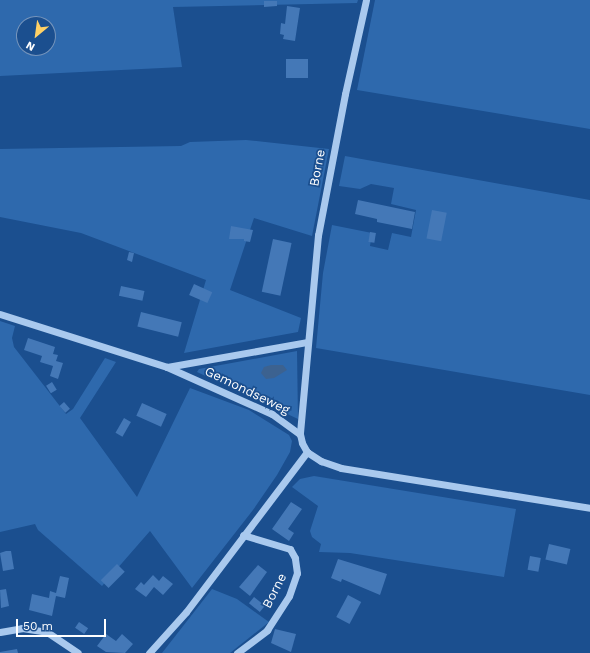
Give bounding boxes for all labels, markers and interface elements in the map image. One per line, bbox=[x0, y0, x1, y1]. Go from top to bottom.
north arrow bbox=[16, 16, 56, 56]
text: N bbox=[24, 38, 37, 54]
street label: Borne bbox=[307, 148, 329, 188]
street label: Gemondseweg bbox=[202, 364, 292, 418]
street label: Borne bbox=[260, 571, 290, 611]
scale bar bbox=[18, 611, 108, 637]
text: 50 m bbox=[23, 619, 53, 633]

